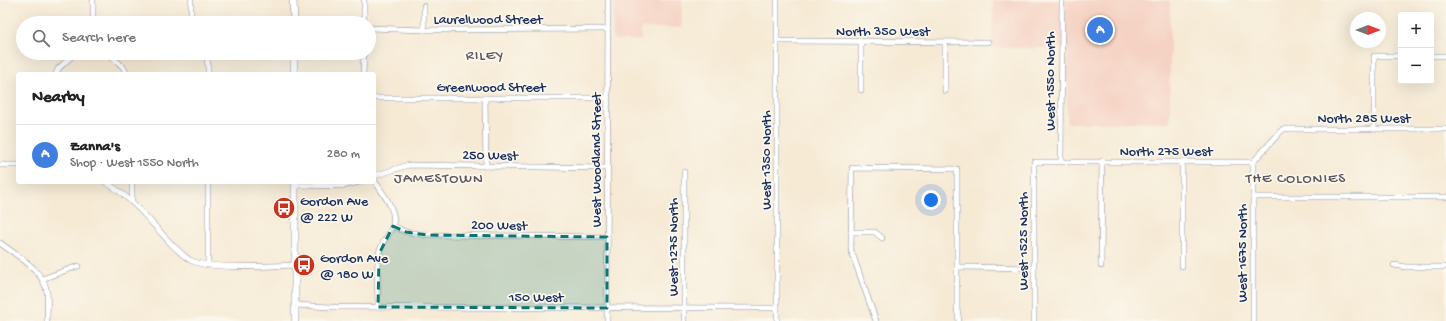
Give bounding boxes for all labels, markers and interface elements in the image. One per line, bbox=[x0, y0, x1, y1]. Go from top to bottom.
street label: Laurelwood Street bbox=[434, 12, 544, 29]
north arrow bbox=[1350, 12, 1386, 48]
map controls bbox=[1398, 12, 1434, 84]
button: + bbox=[1398, 12, 1434, 48]
pin: A bbox=[1087, 15, 1113, 45]
search box bbox=[16, 16, 376, 60]
street label: North 350 West bbox=[836, 24, 931, 41]
icon: search bbox=[30, 27, 52, 49]
text: Search here bbox=[62, 29, 136, 47]
street label: West 1550 North bbox=[1043, 31, 1060, 131]
district label: RILEY bbox=[466, 47, 504, 65]
button: − bbox=[1398, 48, 1434, 84]
street label: Greenwood Street bbox=[436, 80, 547, 97]
text: Nearby bbox=[32, 88, 85, 108]
street label: West Woodland Street bbox=[589, 92, 606, 227]
street label: West 1350 North bbox=[759, 110, 776, 210]
street label: North 285 West bbox=[1317, 111, 1412, 128]
text: Zanna's bbox=[70, 138, 120, 156]
street label: North 275 West bbox=[1120, 144, 1214, 161]
text: A bbox=[41, 147, 49, 162]
text: 280 m bbox=[327, 147, 360, 162]
street label: 250 West bbox=[462, 148, 519, 166]
text: Shop · West 1550 North bbox=[70, 156, 199, 171]
district label: JAMESTOWN bbox=[394, 170, 484, 188]
district label: THE COLONIES bbox=[1245, 170, 1346, 188]
your location bbox=[921, 190, 941, 210]
street label: West 1525 North bbox=[1016, 191, 1033, 290]
place label: Gordon Ave @ 222 W bbox=[300, 194, 369, 227]
bus stop icon: Gordon Ave @ 222 W bbox=[271, 195, 297, 221]
street label: West 1275 North bbox=[666, 197, 683, 296]
street label: West 1675 North bbox=[1235, 203, 1252, 302]
street label: 200 West bbox=[471, 218, 528, 236]
place label: Gordon Ave @ 180 W bbox=[320, 251, 389, 284]
bus stop icon: Gordon Ave @ 180 W bbox=[291, 252, 317, 278]
street label: 150 West bbox=[508, 290, 564, 307]

